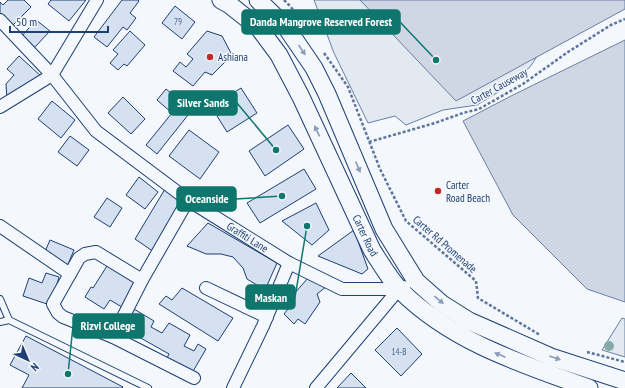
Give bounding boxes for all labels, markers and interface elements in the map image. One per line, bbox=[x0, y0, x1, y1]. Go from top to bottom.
scale bar bbox=[10, 8, 108, 34]
callout: Danda Mangrove Reserved Forest bbox=[242, 10, 400, 34]
text: 50 m bbox=[16, 14, 37, 29]
text: Danda Mangrove Reserved Forest bbox=[250, 14, 393, 29]
house number: 79 bbox=[174, 16, 182, 27]
one-way arrow bbox=[298, 45, 306, 56]
place label: Ashiana bbox=[218, 50, 248, 64]
marker: Ashiana bbox=[205, 52, 215, 62]
street label: Carter Causeway bbox=[468, 64, 531, 107]
callout: Silver Sands bbox=[169, 91, 237, 115]
text: Silver Sands bbox=[177, 95, 229, 110]
one-way arrow bbox=[314, 126, 320, 137]
one-way arrow bbox=[355, 162, 361, 173]
place label: Carter Road Beach bbox=[446, 178, 490, 205]
marker: Carter Road Beach bbox=[433, 186, 443, 196]
callout: Oceanside bbox=[177, 187, 236, 211]
text: Oceanside bbox=[185, 191, 229, 206]
street label: Carter Road bbox=[350, 212, 381, 259]
street label: Carter Rd Promenade bbox=[410, 212, 480, 276]
street label: Graffiti Lane bbox=[224, 219, 271, 256]
callout: Maskan bbox=[246, 285, 295, 309]
text: Maskan bbox=[255, 290, 287, 305]
one-way arrow bbox=[433, 296, 444, 305]
callout: Rizvi College bbox=[73, 314, 144, 338]
text: Rizvi College bbox=[80, 318, 136, 333]
north arrow bbox=[8, 340, 48, 380]
house number: 14-B bbox=[392, 346, 406, 357]
one-way arrow bbox=[495, 352, 506, 358]
one-way arrow bbox=[549, 356, 561, 362]
text: N bbox=[28, 360, 42, 374]

